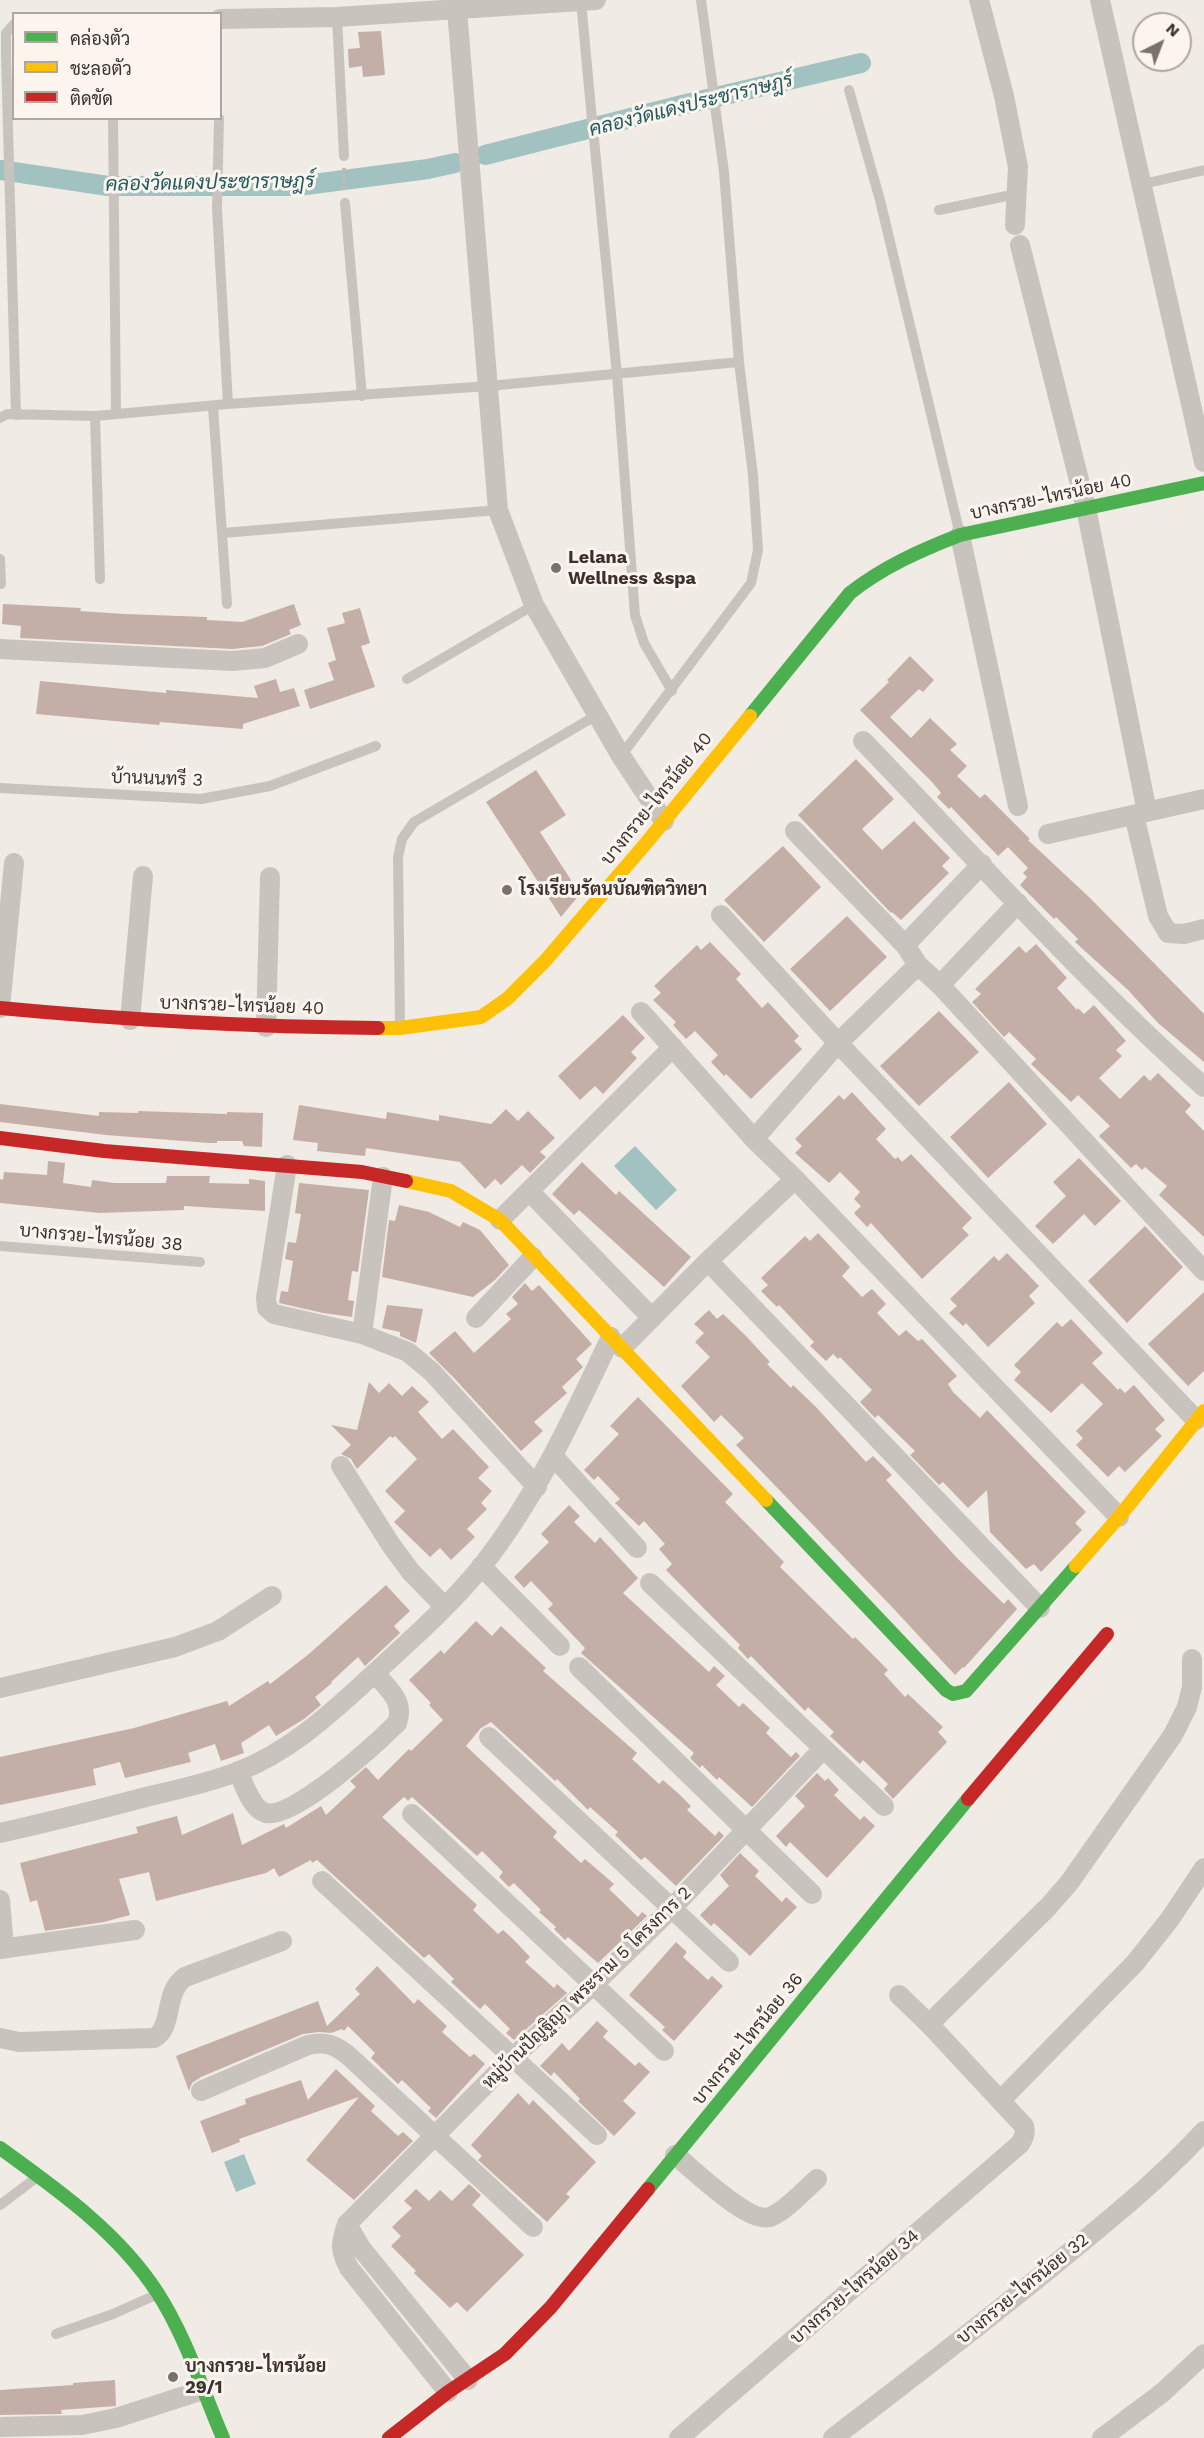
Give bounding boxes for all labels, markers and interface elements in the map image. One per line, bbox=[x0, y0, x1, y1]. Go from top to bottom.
legend bbox=[12, 12, 222, 120]
north arrow bbox=[1132, 12, 1192, 72]
text: N bbox=[1162, 19, 1184, 41]
text: คล่องตัว bbox=[70, 28, 130, 49]
text: ชะลอตัว bbox=[70, 58, 132, 79]
water label: คลองวัดแดงประชาราษฎร์ bbox=[587, 68, 795, 142]
text: ติดขัด bbox=[70, 88, 113, 109]
water label: คลองวัดแดงประชาราษฎร์ bbox=[105, 169, 315, 197]
street label: บางกรวย-ไทรน้อย 40 bbox=[968, 469, 1134, 525]
place label: Lelana Wellness &spa bbox=[568, 547, 696, 590]
marker: Lelana Wellness &spa bbox=[549, 561, 563, 575]
street label: บางกรวย-ไทรน้อย 40 bbox=[597, 728, 717, 870]
street label: บ้านนนทรี 3 bbox=[111, 767, 203, 791]
place label: โรงเรียนรัตนบัณฑิตวิทยา bbox=[519, 879, 707, 901]
marker: โรงเรียนรัตนบัณฑิตวิทยา bbox=[500, 883, 514, 897]
street label: บางกรวย-ไทรน้อย 40 bbox=[159, 992, 325, 1020]
street label: บางกรวย-ไทรน้อย 38 bbox=[18, 1220, 184, 1256]
street label: หมู่บ้านปัญฐิญา พระราม 5 โครงการ 2 bbox=[478, 1882, 696, 2094]
street label: บางกรวย-ไทรน้อย 36 bbox=[688, 1969, 808, 2109]
street label: บางกรวย-ไทรน้อย 34 bbox=[786, 2225, 924, 2349]
street label: บางกรวย-ไทรน้อย 32 bbox=[953, 2229, 1093, 2349]
place label: บางกรวย-ไทรน้อย 29/1 bbox=[185, 2356, 326, 2398]
marker: บางกรวย-ไทรน้อย 29/1 bbox=[166, 2370, 180, 2384]

